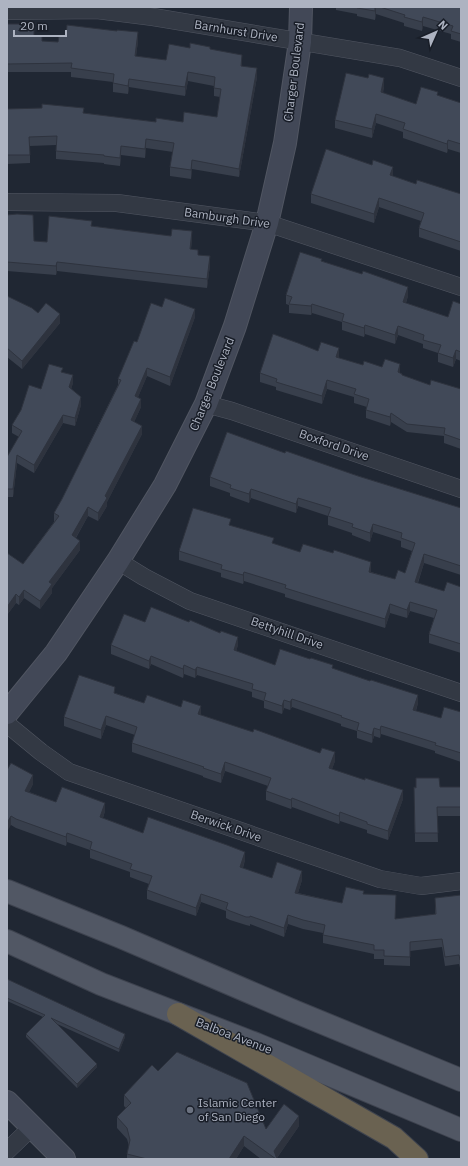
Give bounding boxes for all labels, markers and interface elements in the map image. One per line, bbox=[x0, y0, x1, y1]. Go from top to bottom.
scale bar bbox=[14, 12, 66, 38]
north arrow bbox=[416, 12, 456, 52]
street label: Barnhurst Drive bbox=[193, 17, 279, 45]
text: N bbox=[435, 17, 451, 33]
text: 20 m bbox=[20, 18, 48, 33]
street label: Charger Boulevard bbox=[280, 22, 307, 122]
street label: Bamburgh Drive bbox=[183, 204, 271, 231]
street label: Charger Boulevard bbox=[186, 335, 237, 433]
street label: Boxford Drive bbox=[297, 426, 372, 464]
street label: Bettyhill Drive bbox=[249, 613, 326, 652]
street label: Berwick Drive bbox=[189, 806, 264, 845]
street label: Balboa Avenue bbox=[194, 1014, 275, 1057]
place label: Islamic Center of San Diego bbox=[198, 1095, 277, 1124]
marker: Islamic Center of San Diego bbox=[185, 1105, 195, 1115]

